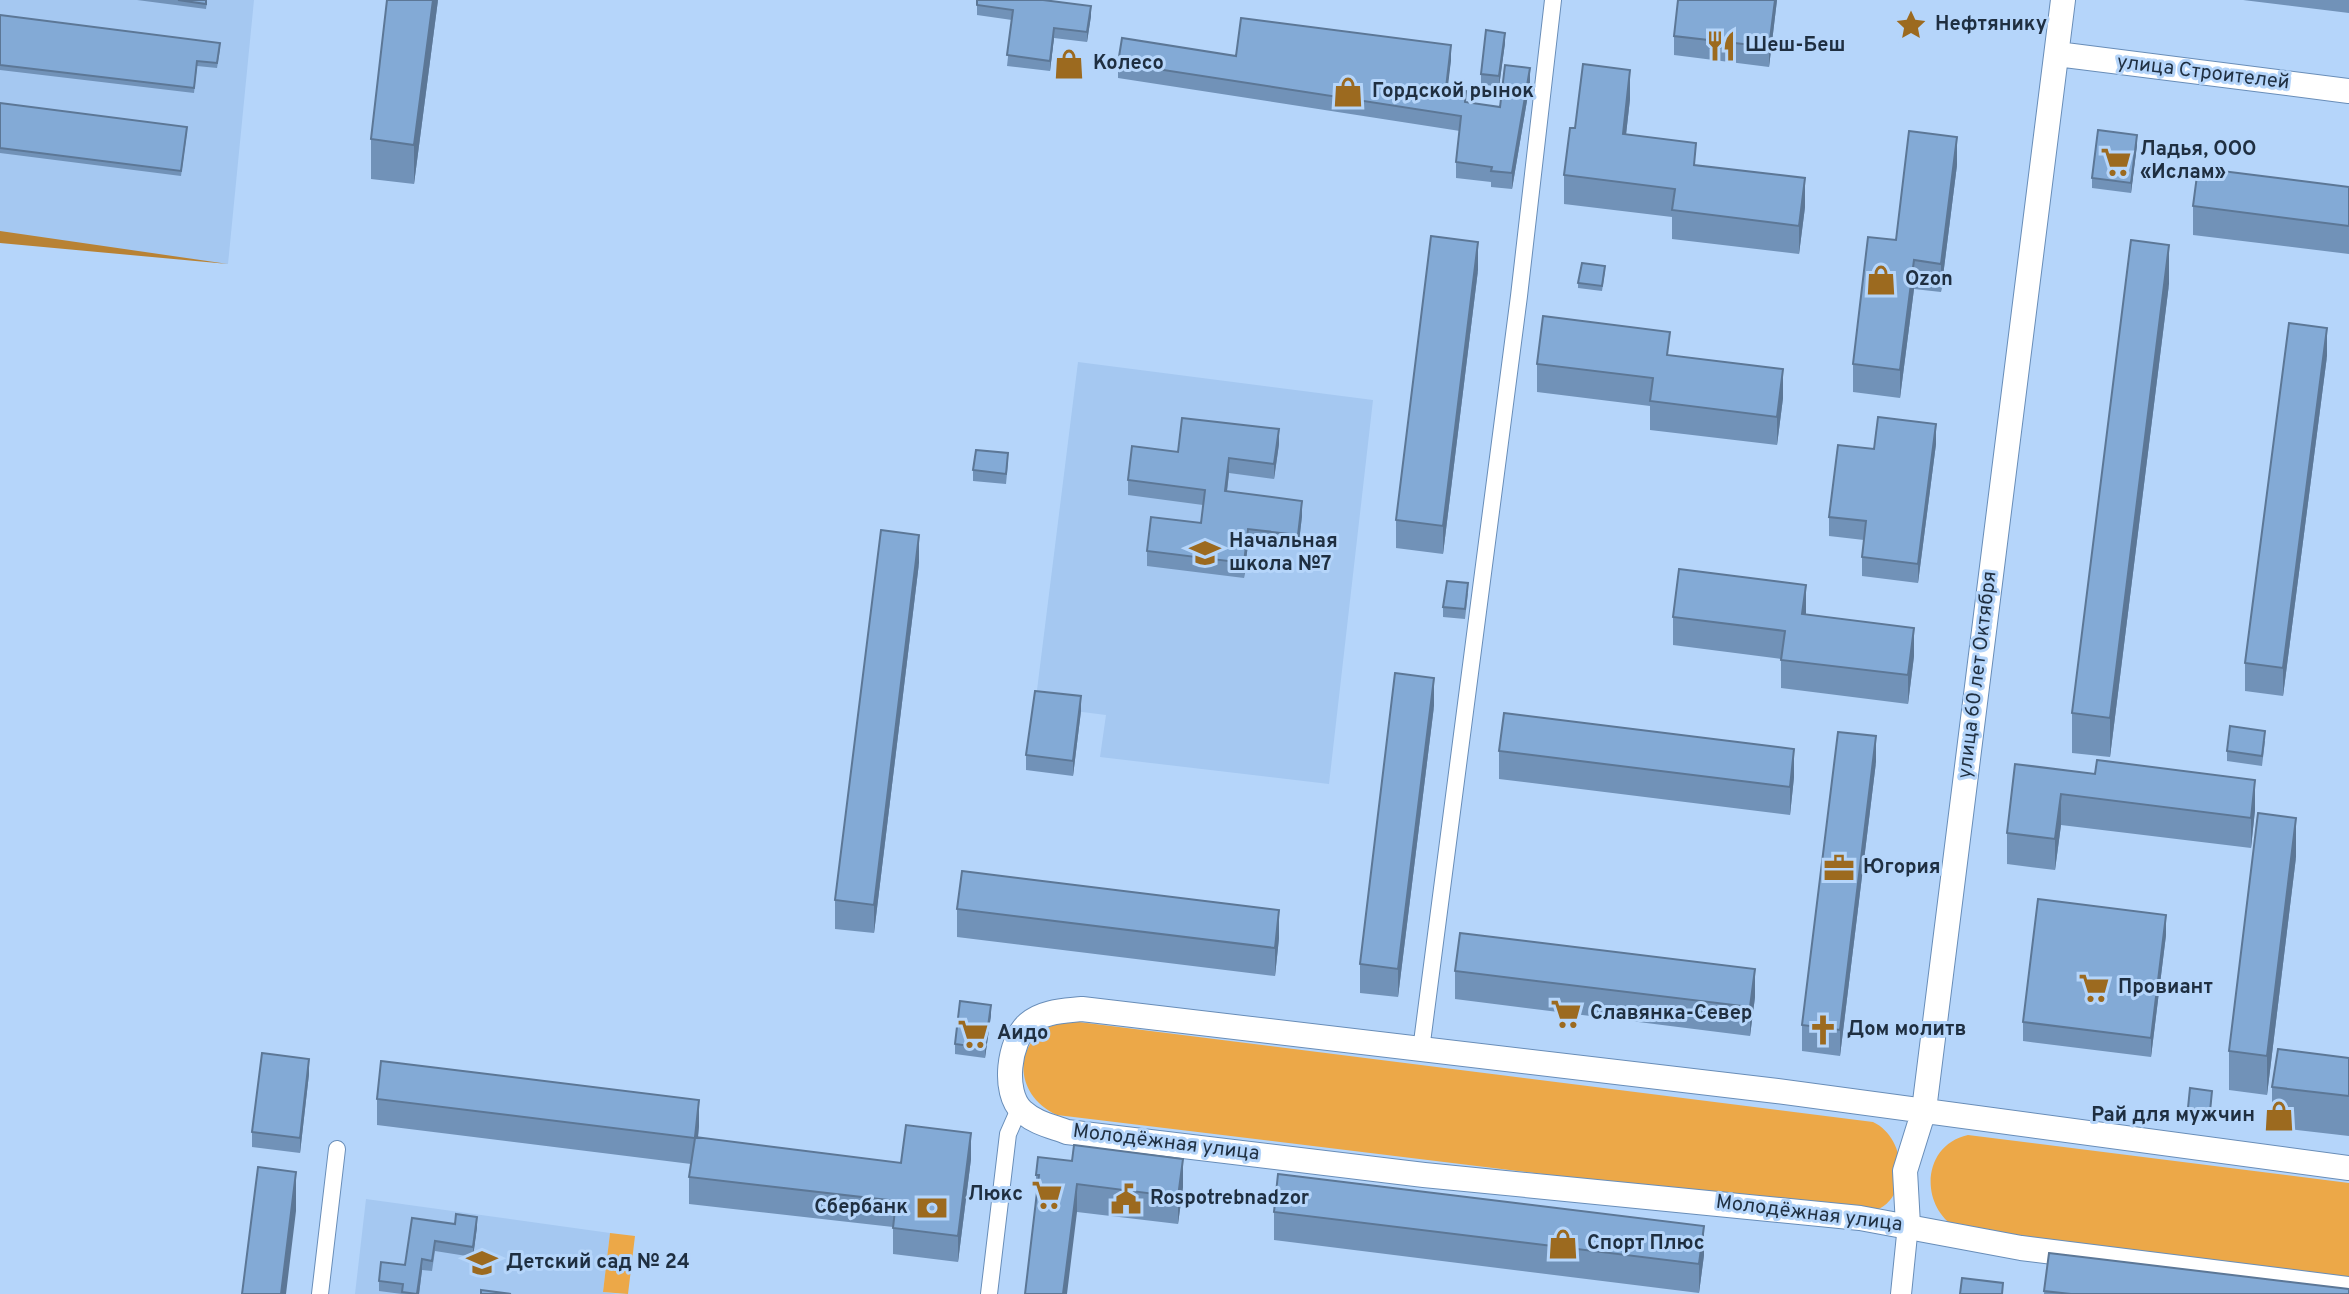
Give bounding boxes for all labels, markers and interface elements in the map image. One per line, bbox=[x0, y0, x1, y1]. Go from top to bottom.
place icon: Нефтянику bbox=[1894, 8, 1928, 42]
place label: Нефтянику bbox=[1935, 12, 2047, 38]
restaurant icon: Шеш-Беш bbox=[1704, 29, 1738, 63]
place label: Шеш-Беш bbox=[1745, 33, 1845, 59]
shop icon: Колесо bbox=[1052, 47, 1086, 81]
street label: улица Строителей bbox=[2115, 50, 2291, 96]
place label: Колесо bbox=[1093, 51, 1164, 77]
shop icon: Гордской рынок bbox=[1331, 75, 1365, 109]
place label: Гордской рынок bbox=[1372, 79, 1534, 105]
place label: Ладья, ООО «Ислам» bbox=[2140, 137, 2257, 186]
supermarket icon: Ладья, ООО «Ислам» bbox=[2099, 145, 2133, 179]
shop icon: Ozon bbox=[1864, 263, 1898, 297]
place label: Ozon bbox=[1905, 267, 1953, 293]
place label: Начальная школа №7 bbox=[1229, 529, 1338, 578]
school or university icon: Начальная школа №7 bbox=[1188, 536, 1222, 570]
street label: улица 60 лет Октября bbox=[1952, 570, 2004, 780]
office icon: Югория bbox=[1822, 851, 1856, 885]
place label: Югория bbox=[1863, 855, 1941, 881]
supermarket icon: Провиант bbox=[2077, 971, 2111, 1005]
place label: Провиант bbox=[2118, 975, 2213, 1001]
supermarket icon: Славянка-Север bbox=[1549, 997, 1583, 1031]
place label: Славянка-Север bbox=[1590, 1001, 1752, 1027]
church icon: Дом молитв bbox=[1806, 1013, 1840, 1047]
supermarket icon: Аидо bbox=[956, 1017, 990, 1051]
place label: Дом молитв bbox=[1847, 1017, 1966, 1043]
place label: Аидо bbox=[997, 1021, 1048, 1047]
shop icon: Рай для мужчин bbox=[2262, 1099, 2296, 1133]
place label: Рай для мужчин bbox=[2091, 1103, 2255, 1129]
street label: Молодёжная улица bbox=[1071, 1119, 1261, 1167]
supermarket icon: Люкс bbox=[1030, 1178, 1064, 1212]
place label: Люкс bbox=[968, 1182, 1023, 1208]
public building icon: Rospotrebnadzor bbox=[1109, 1182, 1143, 1216]
place label: Rospotrebnadzor bbox=[1150, 1186, 1310, 1212]
street label: Молодёжная улица bbox=[1714, 1190, 1904, 1238]
bank icon: Сбербанк bbox=[915, 1191, 949, 1225]
place label: Сбербанк bbox=[814, 1195, 908, 1221]
shop icon: Спорт Плюс bbox=[1546, 1227, 1580, 1261]
place label: Спорт Плюс bbox=[1587, 1231, 1704, 1257]
school or university icon: Детский сад № 24 bbox=[465, 1246, 499, 1280]
place label: Детский сад № 24 bbox=[506, 1250, 690, 1276]

